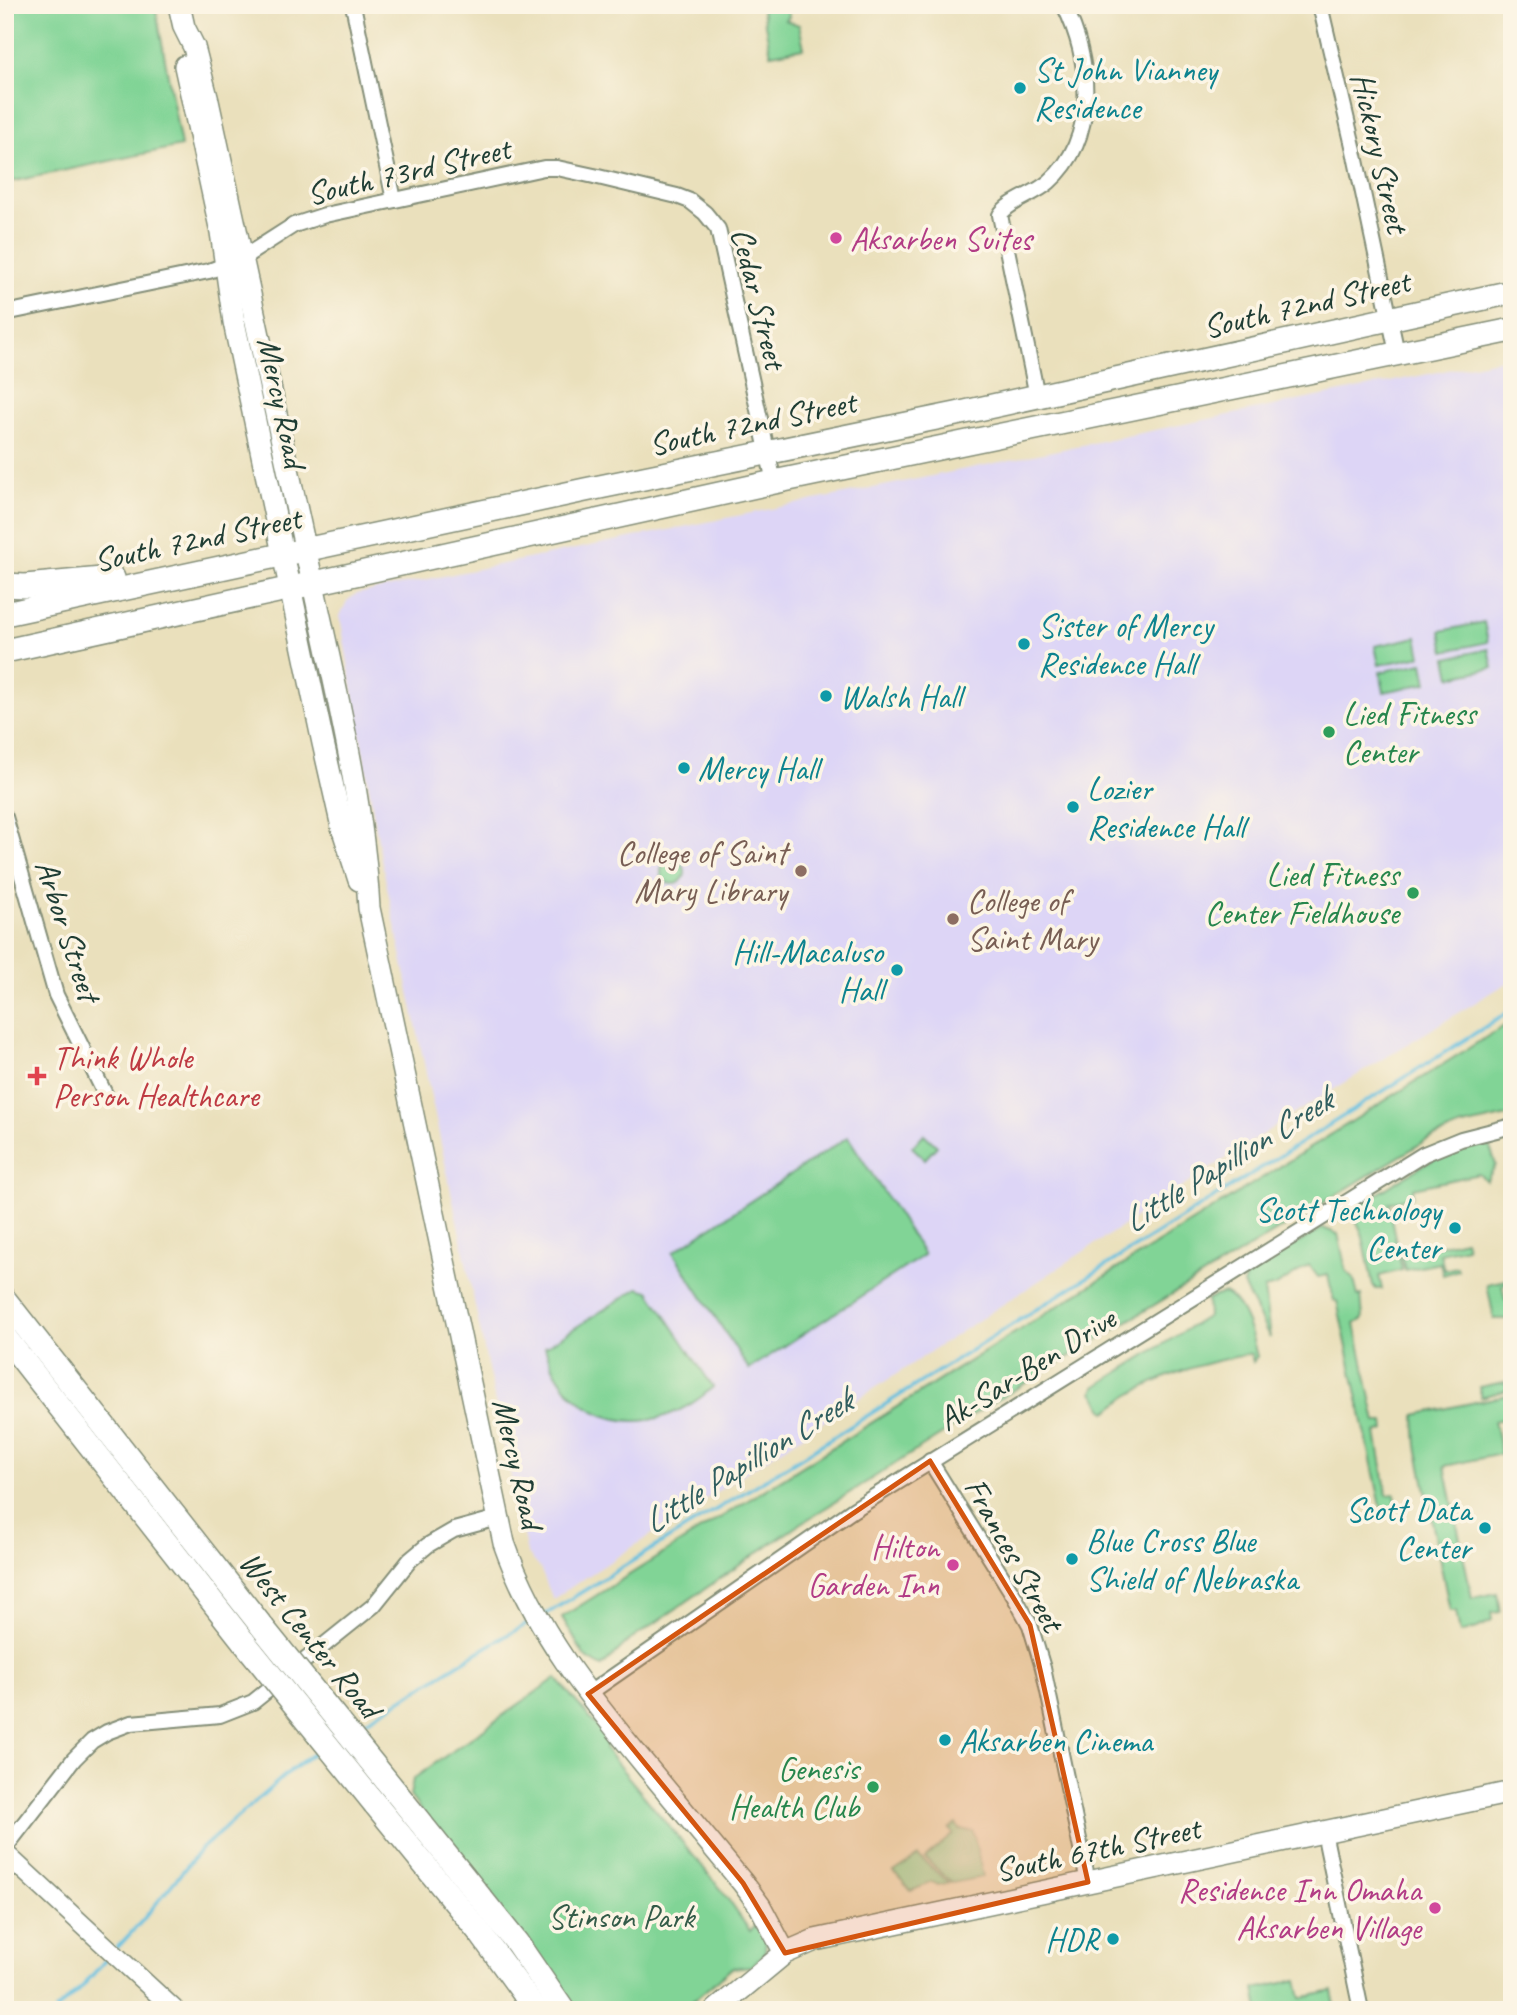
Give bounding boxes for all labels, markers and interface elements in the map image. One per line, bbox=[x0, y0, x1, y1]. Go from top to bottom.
place label: St John Vianney Residence bbox=[1034, 49, 1219, 129]
street label: Hickory Street bbox=[1341, 68, 1419, 239]
marker: St John Vianney Residence bbox=[1012, 80, 1028, 96]
street label: South 73rd Street bbox=[303, 127, 517, 215]
place label: Aksarben Suites bbox=[850, 218, 1034, 260]
street label: Cedar Street bbox=[721, 223, 798, 376]
marker: Aksarben Suites bbox=[828, 230, 844, 246]
street label: South 72nd Street bbox=[1199, 259, 1416, 348]
street label: Mercy Road bbox=[248, 333, 317, 476]
street label: South 72nd Street bbox=[645, 380, 862, 465]
street label: South 72nd Street bbox=[90, 496, 307, 581]
place label: Sister of Mercy Residence Hall bbox=[1038, 605, 1216, 685]
marker: Sister of Mercy Residence Hall bbox=[1016, 636, 1032, 652]
place label: Walsh Hall bbox=[840, 676, 966, 718]
marker: Walsh Hall bbox=[818, 688, 834, 704]
place label: Lied Fitness Center bbox=[1343, 693, 1479, 773]
marker: Lied Fitness Center bbox=[1321, 724, 1337, 740]
place label: Mercy Hall bbox=[698, 748, 824, 790]
marker: Mercy Hall bbox=[676, 760, 692, 776]
place label: Lozier Residence Hall bbox=[1087, 768, 1250, 848]
marker: Lozier Residence Hall bbox=[1065, 799, 1081, 815]
place label: College of Saint Mary Library bbox=[617, 832, 791, 912]
street label: Arbor Street bbox=[26, 854, 112, 1010]
place label: Lied Fitness Center Fieldhouse bbox=[1205, 854, 1402, 934]
marker: College of Saint Mary Library bbox=[793, 863, 809, 879]
place label: College of Saint Mary bbox=[967, 880, 1100, 960]
marker: Lied Fitness Center Fieldhouse bbox=[1405, 885, 1421, 901]
marker: College of Saint Mary bbox=[945, 911, 961, 927]
place label: Hill-Macaluso Hall bbox=[732, 931, 888, 1011]
marker: Hill-Macaluso Hall bbox=[889, 962, 905, 978]
place label: Think Whole Person Healthcare bbox=[53, 1037, 261, 1117]
marker: Think Whole Person Healthcare bbox=[27, 1066, 47, 1086]
water label: Little Papillion Creek bbox=[1114, 1075, 1346, 1243]
place label: Scott Technology Center bbox=[1255, 1189, 1444, 1269]
marker: Scott Technology Center bbox=[1447, 1220, 1463, 1236]
street label: Ak-Sar-Ben Drive bbox=[930, 1296, 1125, 1440]
water label: Little Papillion Creek bbox=[634, 1376, 866, 1544]
street label: Mercy Road bbox=[483, 1394, 554, 1537]
street label: Frances Street bbox=[955, 1470, 1075, 1641]
place label: Scott Data Center bbox=[1346, 1489, 1474, 1569]
place label: Blue Cross Blue Shield of Nebraska bbox=[1086, 1520, 1300, 1600]
marker: Scott Data Center bbox=[1477, 1520, 1493, 1536]
place label: Hilton Garden Inn bbox=[808, 1526, 941, 1606]
street label: West Center Road bbox=[230, 1542, 394, 1731]
marker: Blue Cross Blue Shield of Nebraska bbox=[1064, 1551, 1080, 1567]
marker: Hilton Garden Inn bbox=[945, 1557, 961, 1573]
place label: Aksarben Cinema bbox=[959, 1720, 1154, 1762]
marker: Aksarben Cinema bbox=[937, 1732, 953, 1748]
place label: Genesis Health Club bbox=[729, 1748, 862, 1828]
marker: Genesis Health Club bbox=[865, 1779, 881, 1795]
street label: South 67th Street bbox=[991, 1806, 1206, 1891]
place label: Residence Inn Omaha Aksarben Village bbox=[1178, 1869, 1423, 1949]
park label: Stinson Park bbox=[548, 1896, 696, 1938]
marker: Residence Inn Omaha Aksarben Village bbox=[1427, 1900, 1443, 1916]
place label: HDR bbox=[1045, 1919, 1102, 1961]
marker: HDR bbox=[1105, 1931, 1121, 1947]

